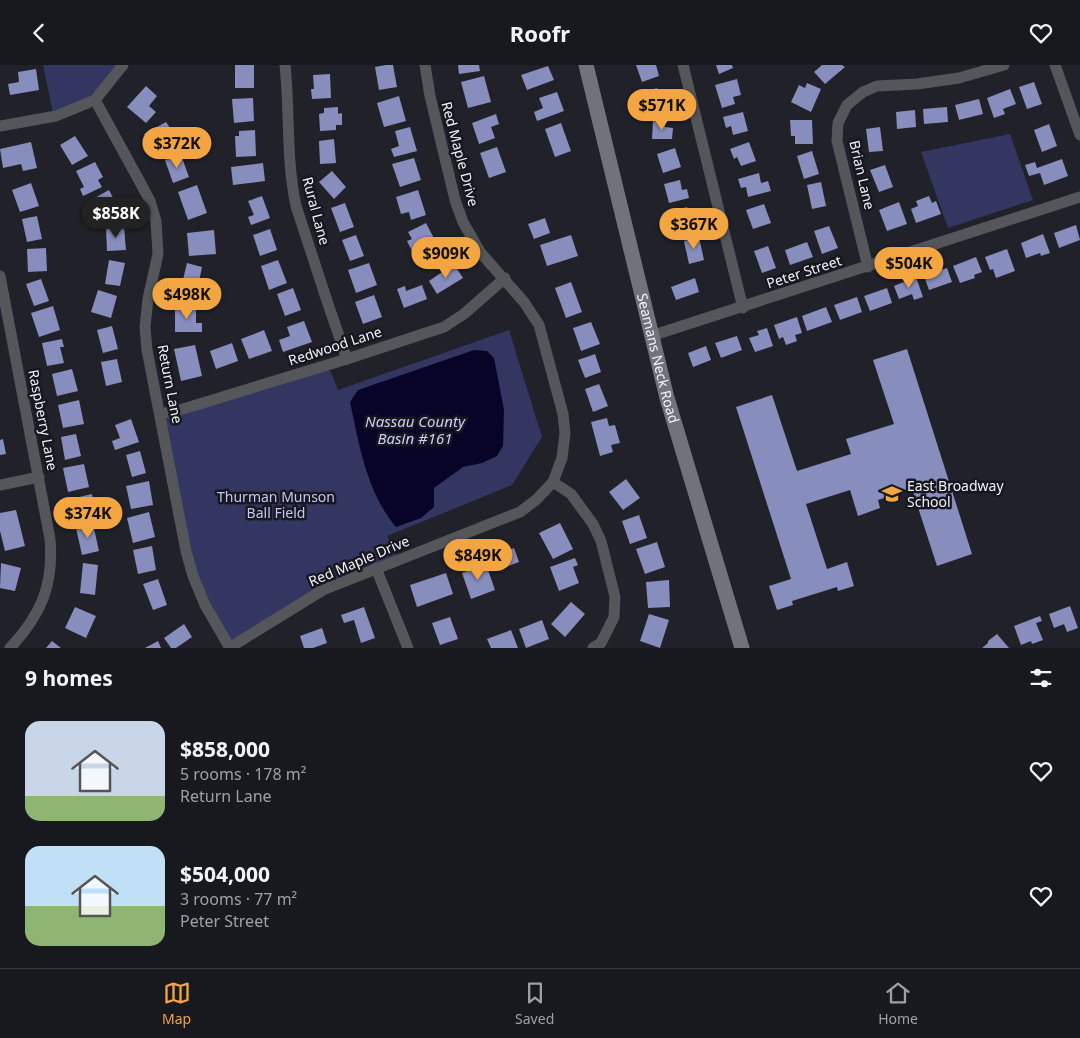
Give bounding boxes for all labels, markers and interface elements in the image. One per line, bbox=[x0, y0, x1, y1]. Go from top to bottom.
text: Roofr bbox=[510, 18, 570, 48]
icon: back bbox=[25, 19, 53, 47]
icon: heart bbox=[1027, 19, 1055, 47]
pin: $571K bbox=[627, 88, 697, 131]
text: $571K bbox=[638, 94, 686, 116]
street label: Red Maple Drive bbox=[437, 99, 484, 208]
pin: $372K bbox=[142, 127, 212, 169]
text: $372K bbox=[153, 132, 201, 154]
street label: Brian Lane bbox=[845, 138, 880, 211]
street label: Rural Lane bbox=[298, 175, 335, 247]
pin: $858K bbox=[81, 197, 151, 239]
text: $858K bbox=[92, 202, 140, 224]
pin: $367K bbox=[659, 207, 729, 250]
text: $367K bbox=[670, 213, 718, 235]
pin: $909K bbox=[411, 237, 481, 279]
text: $909K bbox=[422, 242, 470, 264]
pin: $504K bbox=[874, 247, 944, 289]
street label: Peter Street bbox=[764, 250, 844, 293]
text: $504K bbox=[885, 252, 933, 274]
pin: $498K bbox=[152, 277, 222, 320]
text: $498K bbox=[163, 283, 211, 305]
street label: Seamans Neck Road bbox=[633, 291, 684, 426]
street label: Redwood Lane bbox=[286, 321, 384, 370]
street label: Return Lane bbox=[154, 343, 187, 425]
street label: Raspberry Lane bbox=[24, 368, 63, 472]
water label: Nassau County Basin #161 bbox=[365, 411, 466, 448]
place label: East Broadway School bbox=[907, 476, 1004, 511]
school or university icon: East Broadway School bbox=[881, 483, 903, 505]
park label: Thurman Munson Ball Field bbox=[217, 487, 335, 522]
pin: $374K bbox=[53, 497, 123, 539]
text: $374K bbox=[64, 502, 112, 524]
street label: Red Maple Drive bbox=[305, 531, 412, 590]
pin: $849K bbox=[443, 539, 513, 581]
text: $849K bbox=[454, 544, 502, 566]
text: 9 homes bbox=[25, 664, 113, 692]
icon: filters bbox=[1027, 664, 1055, 692]
text: $858,000 bbox=[180, 735, 270, 763]
icon: home bbox=[65, 741, 125, 801]
icon: heart bbox=[1027, 757, 1055, 785]
text: 5 rooms · 178 m² bbox=[180, 763, 306, 785]
text: Return Lane bbox=[180, 785, 272, 807]
text: $504,000 bbox=[180, 860, 270, 888]
icon: home bbox=[65, 866, 125, 926]
icon: heart bbox=[1027, 882, 1055, 910]
text: 3 rooms · 77 m² bbox=[180, 888, 297, 910]
text: Peter Street bbox=[180, 910, 269, 932]
tab: Map bbox=[162, 979, 191, 1028]
tab: Saved bbox=[515, 979, 554, 1028]
tab: Home bbox=[878, 979, 918, 1028]

